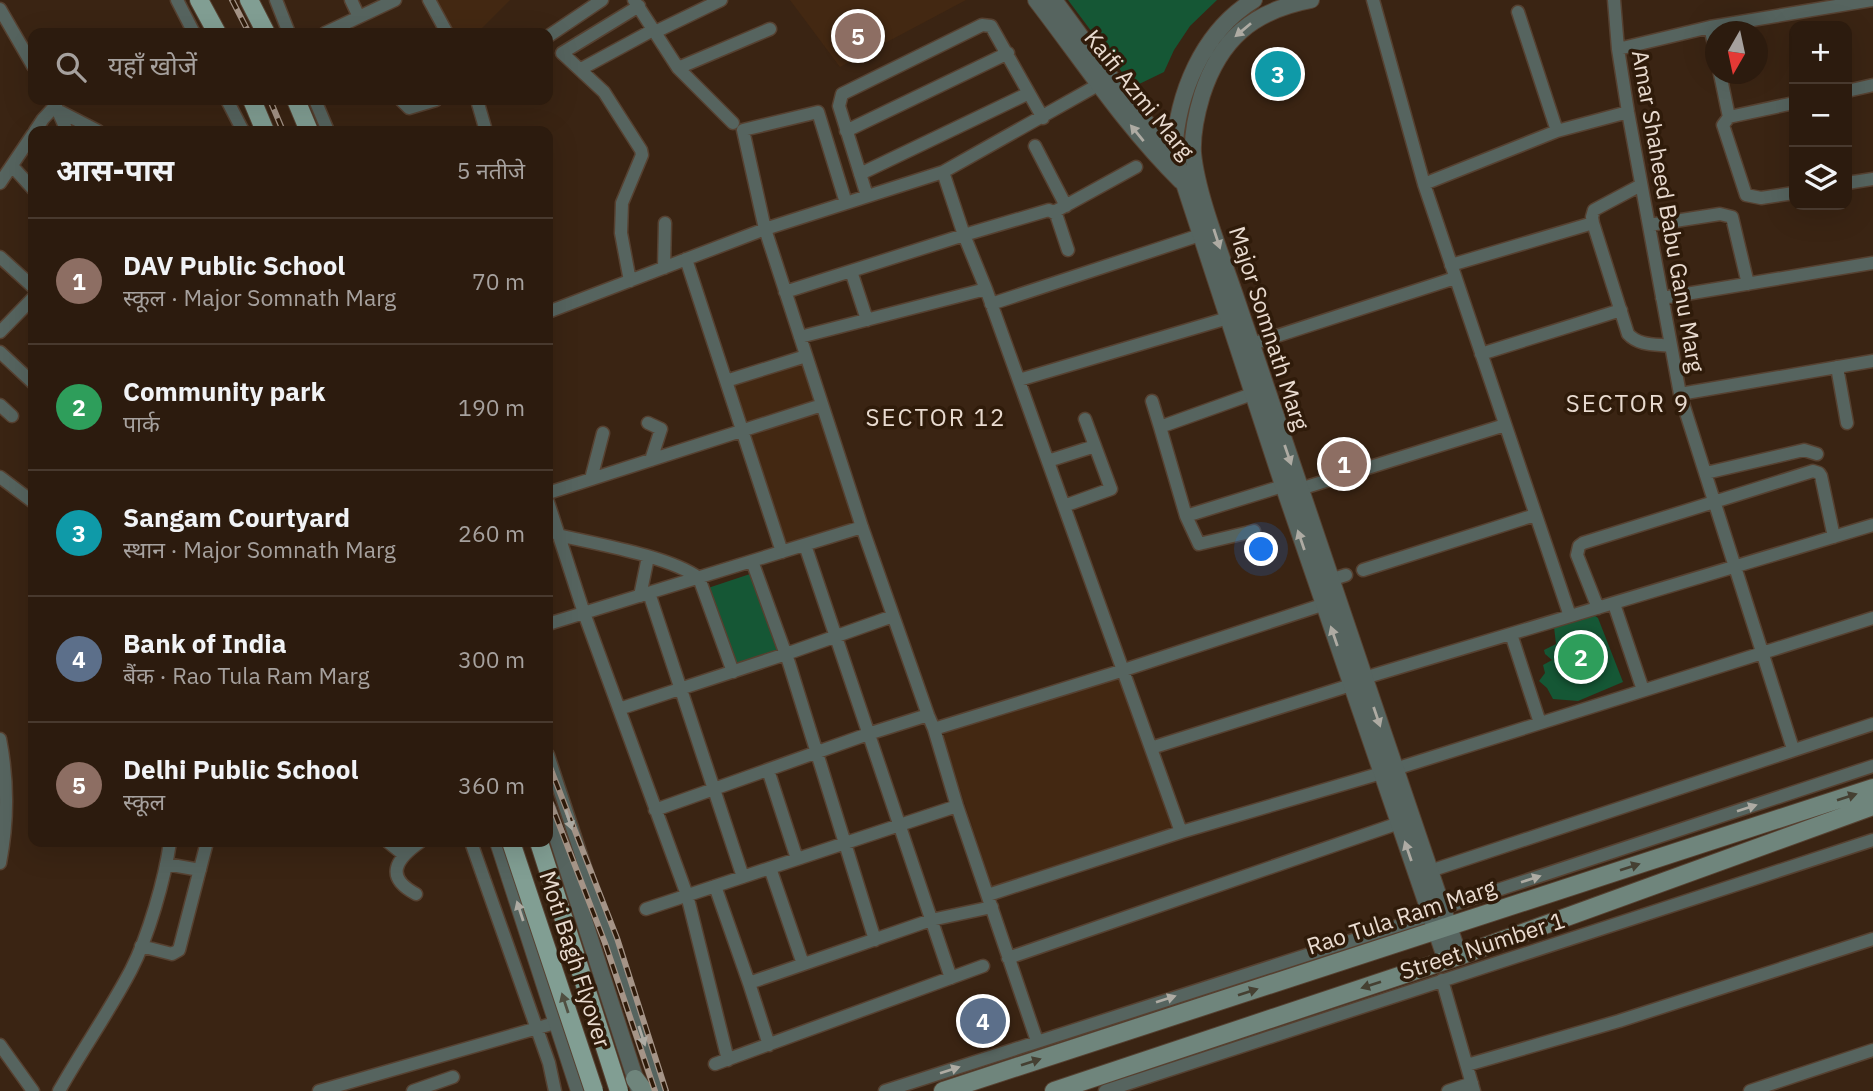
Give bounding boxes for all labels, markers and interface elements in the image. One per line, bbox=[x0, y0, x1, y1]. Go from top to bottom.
pin: 5 bbox=[835, 10, 881, 62]
north arrow bbox=[1705, 21, 1768, 84]
map controls bbox=[1789, 21, 1852, 210]
button: + bbox=[1789, 21, 1852, 84]
one-way arrow bbox=[1234, 22, 1252, 37]
street label: Kaifi Azmi Marg bbox=[1078, 23, 1202, 165]
search box bbox=[28, 28, 553, 105]
icon: search bbox=[52, 48, 90, 86]
text: यहाँ खोजें bbox=[108, 48, 197, 82]
pin: 3 bbox=[1255, 48, 1301, 100]
street label: Amar Shaheed Babu Ganu Marg bbox=[1626, 48, 1712, 374]
button: − bbox=[1789, 84, 1852, 147]
one-way arrow bbox=[1129, 124, 1144, 142]
button: layers bbox=[1789, 147, 1852, 210]
text: आस-पास bbox=[56, 150, 174, 189]
text: 5 नतीजे bbox=[457, 155, 525, 185]
street label: Major Somnath Marg bbox=[1223, 222, 1317, 434]
one-way arrow bbox=[1212, 228, 1222, 249]
text: DAV Public School bbox=[123, 248, 345, 282]
text: 1 bbox=[72, 266, 86, 296]
text: 70 m bbox=[472, 266, 525, 296]
text: स्कूल · Major Somnath Marg bbox=[123, 282, 396, 312]
text: Community park bbox=[123, 374, 326, 408]
district label: SECTOR 9 bbox=[1566, 387, 1690, 419]
text: 2 bbox=[72, 392, 86, 422]
text: 190 m bbox=[458, 392, 525, 422]
district label: SECTOR 12 bbox=[866, 401, 1006, 433]
text: पार्क bbox=[123, 408, 160, 438]
pin: 1 bbox=[1321, 438, 1367, 490]
one-way arrow bbox=[1283, 444, 1294, 465]
text: Sangam Courtyard bbox=[123, 500, 350, 534]
text: 3 bbox=[72, 518, 86, 548]
text: 260 m bbox=[458, 518, 525, 548]
one-way arrow bbox=[1295, 530, 1306, 551]
your location bbox=[1244, 532, 1278, 566]
text: स्थान · Major Somnath Marg bbox=[123, 534, 396, 564]
one-way arrow bbox=[1328, 625, 1339, 646]
text: Bank of India bbox=[123, 626, 287, 660]
pin: 2 bbox=[1558, 631, 1604, 683]
text: 4 bbox=[72, 644, 86, 674]
text: 300 m bbox=[458, 644, 525, 674]
text: बैंक · Rao Tula Ram Marg bbox=[123, 660, 370, 690]
one-way arrow bbox=[1372, 706, 1383, 727]
text: Delhi Public School bbox=[123, 752, 358, 786]
text: 5 bbox=[72, 770, 86, 800]
text: 360 m bbox=[458, 770, 525, 800]
text: स्कूल bbox=[123, 786, 165, 816]
one-way arrow bbox=[1836, 791, 1857, 802]
one-way arrow bbox=[1736, 802, 1757, 812]
one-way arrow bbox=[564, 810, 575, 831]
one-way arrow bbox=[1402, 840, 1413, 861]
one-way arrow bbox=[1620, 862, 1641, 872]
street label: Moti Bagh Flyover bbox=[533, 867, 619, 1052]
street label: Rao Tula Ram Marg bbox=[1302, 871, 1500, 961]
one-way arrow bbox=[1520, 873, 1541, 884]
one-way arrow bbox=[514, 900, 525, 921]
street label: Street Number 1 bbox=[1396, 904, 1568, 986]
one-way arrow bbox=[1361, 980, 1382, 991]
one-way arrow bbox=[1237, 986, 1258, 997]
one-way arrow bbox=[559, 992, 569, 1013]
one-way arrow bbox=[1156, 994, 1177, 1004]
pin: 4 bbox=[960, 995, 1006, 1047]
one-way arrow bbox=[637, 1025, 648, 1046]
one-way arrow bbox=[1021, 1056, 1042, 1067]
one-way arrow bbox=[940, 1064, 961, 1074]

